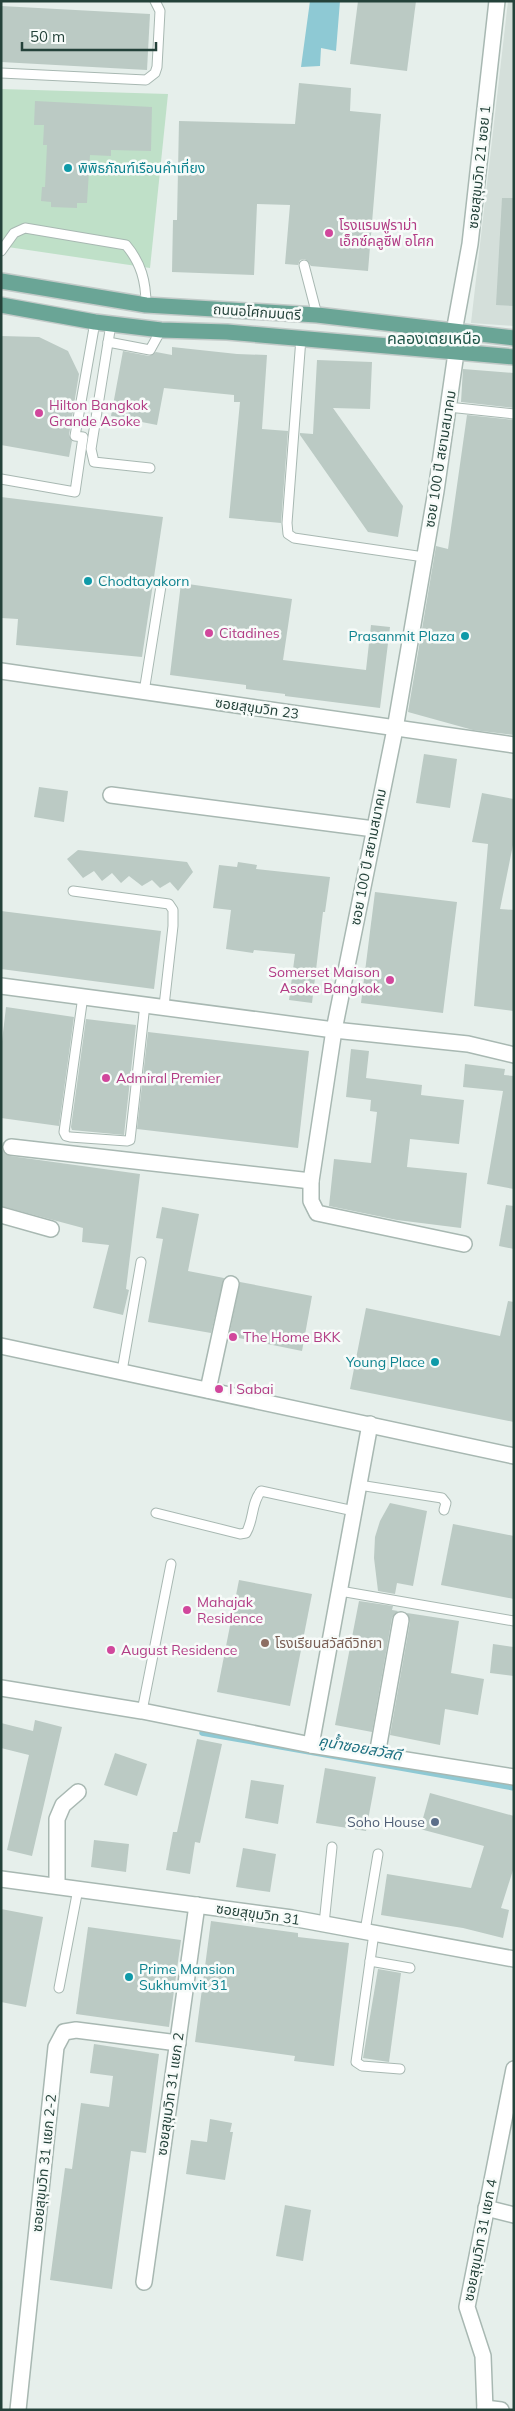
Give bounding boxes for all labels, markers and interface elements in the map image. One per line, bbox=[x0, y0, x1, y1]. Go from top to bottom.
scale bar bbox=[22, 20, 156, 52]
text: 50 m bbox=[30, 27, 65, 46]
street label: ซอยสุขุมวิท 21 ซอย 1 bbox=[464, 104, 494, 230]
place label: พิพิธภัณฑ์เรือนคำเที่ยง bbox=[78, 158, 205, 177]
marker: พิพิธภัณฑ์เรือนคำเที่ยง bbox=[62, 162, 74, 174]
place label: โรงแรมฟูราม่า เอ็กซ์คลูซีฟ อโศก bbox=[339, 216, 434, 250]
marker: โรงแรมฟูราม่า เอ็กซ์คลูซีฟ อโศก bbox=[323, 227, 335, 239]
street label: ถนนอโศกมนตรี bbox=[213, 300, 302, 324]
district label: คลองเตยเหนือ bbox=[387, 328, 481, 348]
street label: ซอย 100 ปี สยามสมาคม bbox=[420, 389, 460, 529]
place label: Hilton Bangkok Grande Asoke bbox=[49, 396, 149, 430]
marker: Hilton Bangkok Grande Asoke bbox=[33, 407, 45, 419]
place label: Chodtayakorn bbox=[98, 572, 189, 590]
marker: Chodtayakorn bbox=[82, 575, 94, 587]
place label: Citadines bbox=[219, 624, 280, 642]
marker: Citadines bbox=[203, 627, 215, 639]
place label: Prasanmit Plaza bbox=[348, 627, 455, 645]
marker: Prasanmit Plaza bbox=[459, 630, 471, 642]
street label: ซอยสุขุมวิท 23 bbox=[214, 693, 300, 723]
street label: ซอย 100 ปี สยามสมาคม bbox=[346, 787, 390, 927]
place label: Somerset Maison Asoke Bangkok bbox=[268, 963, 381, 997]
marker: Somerset Maison Asoke Bangkok bbox=[384, 974, 396, 986]
place label: Admiral Premier bbox=[116, 1069, 221, 1087]
marker: Admiral Premier bbox=[100, 1072, 112, 1084]
place label: The Home BKK bbox=[243, 1328, 342, 1346]
marker: The Home BKK bbox=[227, 1331, 239, 1343]
place label: Young Place bbox=[345, 1353, 425, 1371]
marker: Young Place bbox=[429, 1356, 441, 1368]
place label: I Sabai bbox=[229, 1380, 274, 1398]
marker: I Sabai bbox=[213, 1383, 225, 1395]
place label: Mahajak Residence bbox=[197, 1593, 263, 1627]
marker: Mahajak Residence bbox=[181, 1604, 193, 1616]
place label: โรงเรียนสวัสดีวิทยา bbox=[275, 1634, 382, 1652]
marker: โรงเรียนสวัสดีวิทยา bbox=[259, 1637, 271, 1649]
place label: August Residence bbox=[121, 1641, 237, 1659]
marker: August Residence bbox=[105, 1644, 117, 1656]
water label: คูน้ำซอยสวัสดี bbox=[317, 1730, 405, 1765]
place label: Soho House bbox=[347, 1813, 425, 1831]
marker: Soho House bbox=[429, 1816, 441, 1828]
street label: ซอยสุขุมวิท 31 bbox=[215, 1899, 301, 1929]
place label: Prime Mansion Sukhumvit 31 bbox=[139, 1960, 235, 1994]
marker: Prime Mansion Sukhumvit 31 bbox=[123, 1971, 135, 1983]
street label: ซอยสุขุมวิท 31 แยก 2 bbox=[152, 2031, 188, 2157]
street label: ซอยสุขุมวิท 31 แยก 2-2 bbox=[28, 2093, 60, 2233]
street label: ซอยสุขุมวิท 31 แยก 4 bbox=[459, 2177, 501, 2303]

